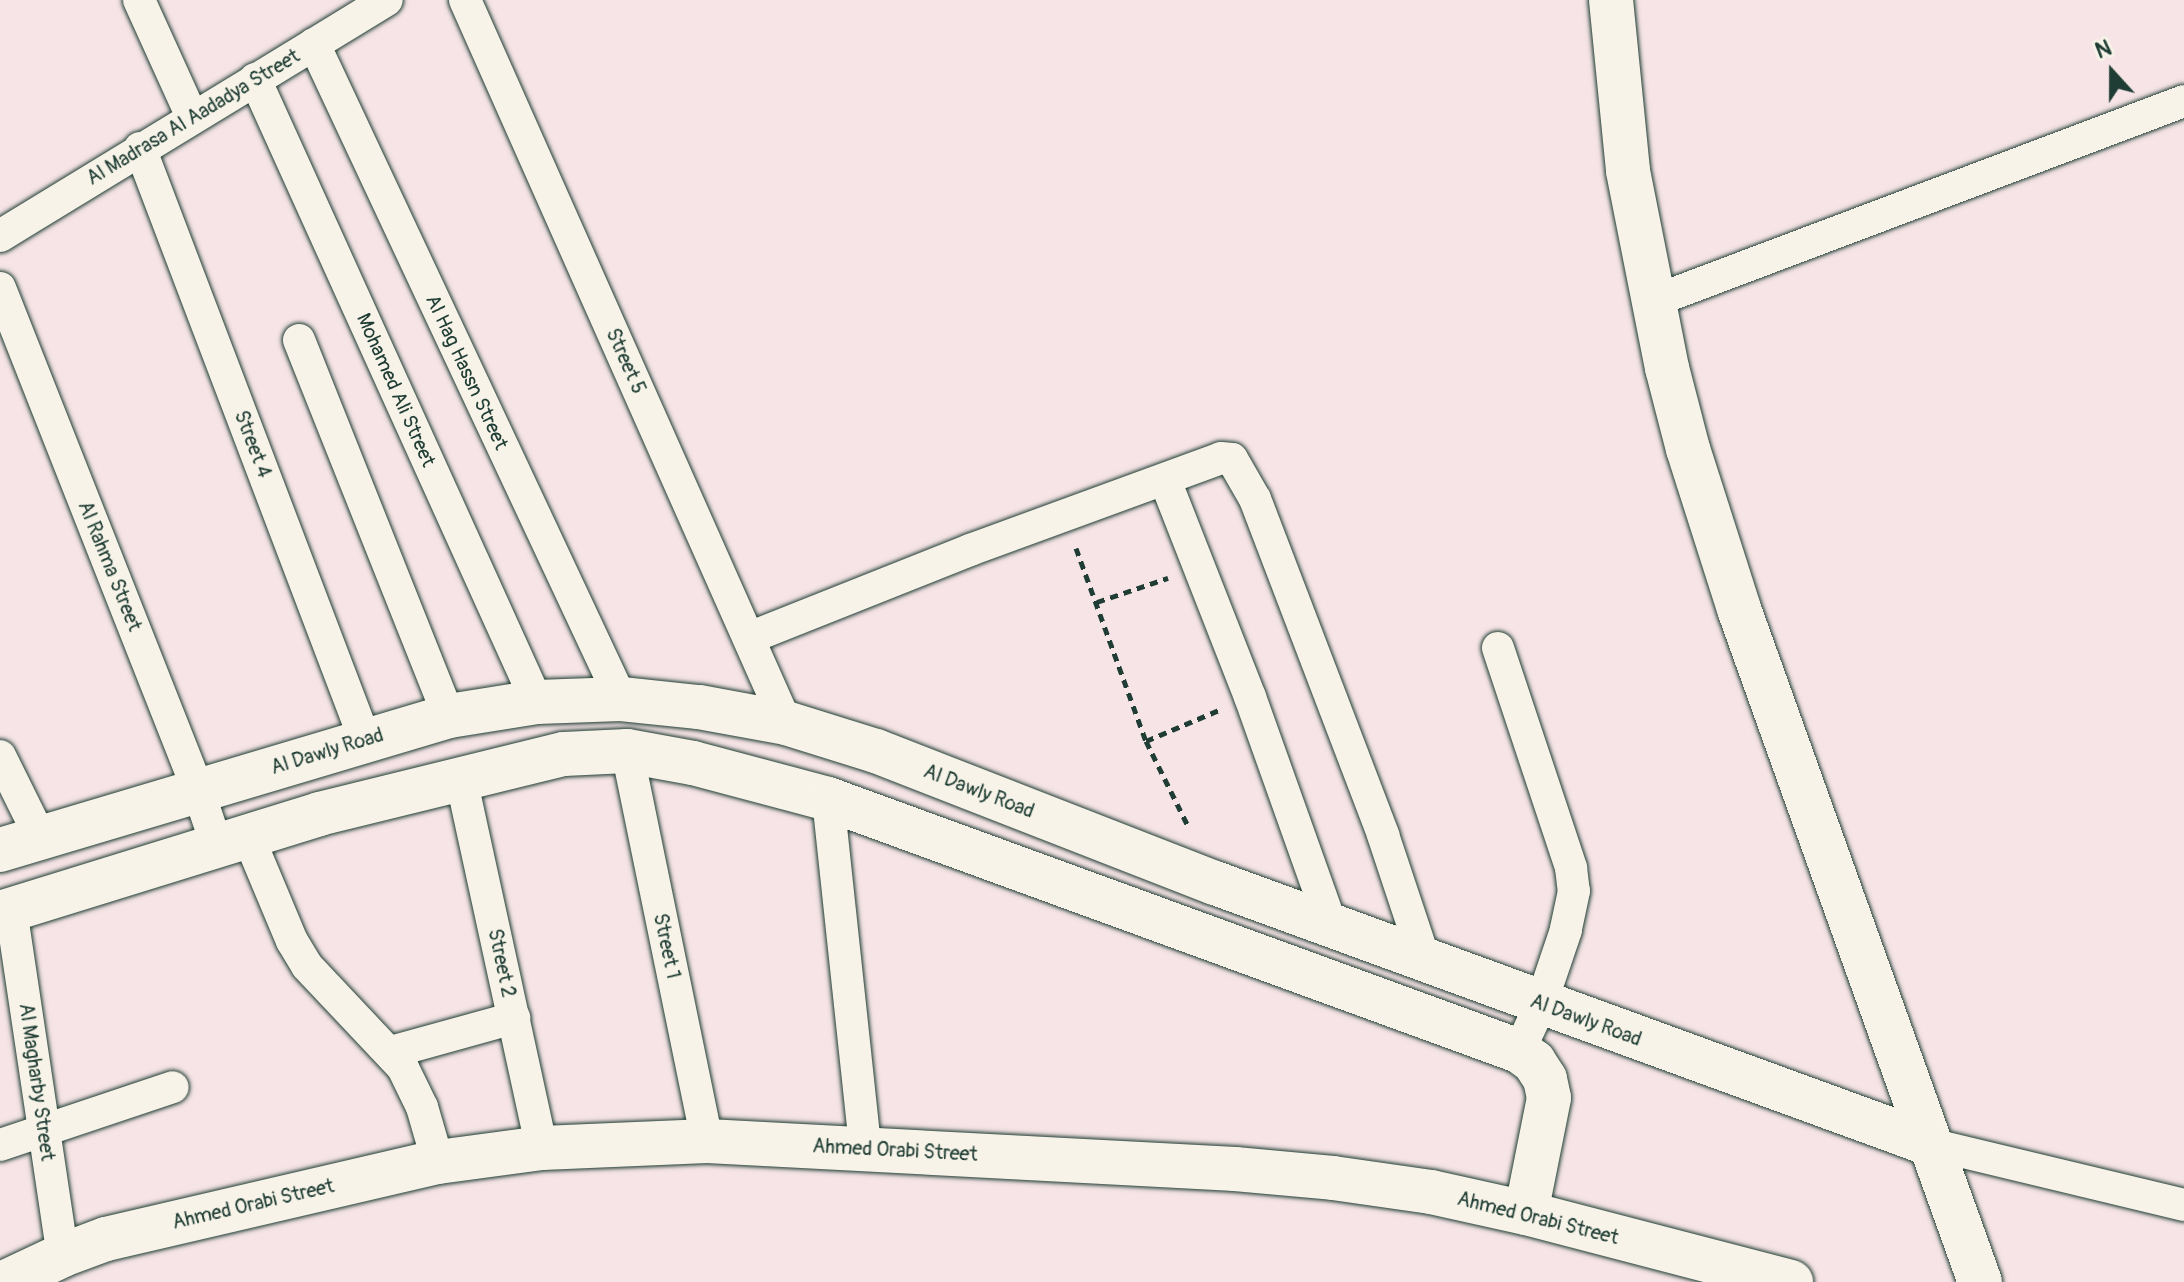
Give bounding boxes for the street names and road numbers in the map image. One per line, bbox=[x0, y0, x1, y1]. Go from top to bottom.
street label: Al Madrasa Al Aadadya Street bbox=[82, 44, 304, 190]
street label: Al Hag Hassn Street bbox=[421, 291, 513, 453]
street label: Mohamed Ali Street bbox=[351, 310, 441, 470]
street label: Street 5 bbox=[601, 324, 651, 398]
street label: Street 4 bbox=[229, 407, 277, 481]
street label: Al Rahma Street bbox=[73, 498, 147, 634]
street label: Al Dawly Road bbox=[268, 722, 386, 780]
street label: Al Dawly Road bbox=[920, 759, 1038, 823]
street label: Street 1 bbox=[648, 911, 686, 981]
street label: Street 2 bbox=[483, 926, 521, 1000]
street label: Al Dawly Road bbox=[1527, 989, 1645, 1051]
street label: Al Magharby Street bbox=[14, 1002, 60, 1162]
street label: Ahmed Orabi Street bbox=[812, 1134, 978, 1166]
street label: Ahmed Orabi Street bbox=[170, 1174, 336, 1234]
street label: Ahmed Orabi Street bbox=[1455, 1186, 1621, 1250]

